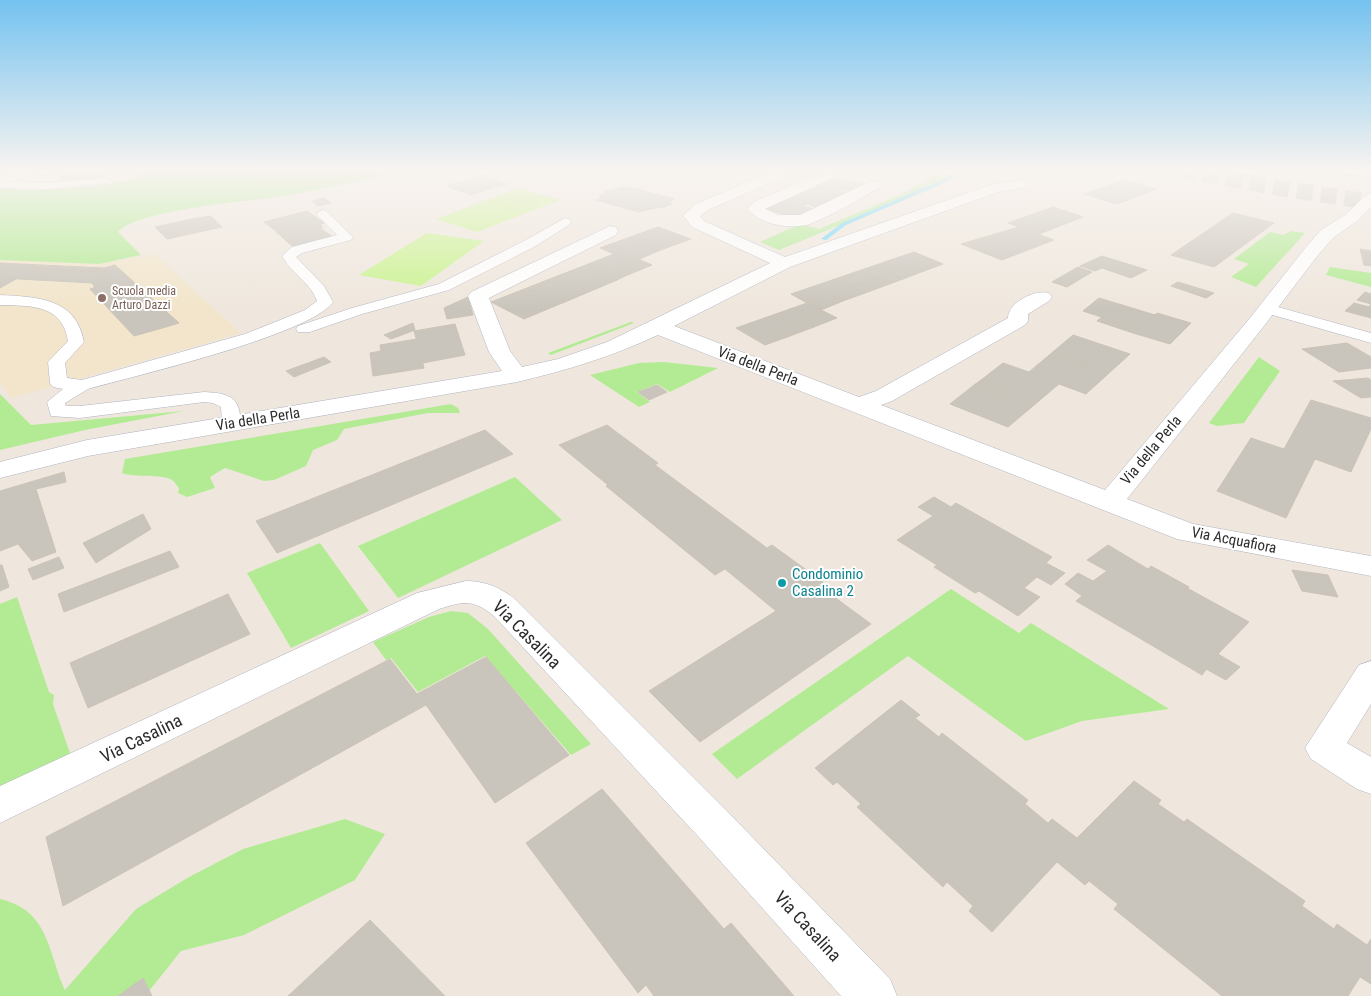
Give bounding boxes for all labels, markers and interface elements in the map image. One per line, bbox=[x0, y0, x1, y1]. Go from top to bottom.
place label: Scuola media Arturo Dazzi bbox=[112, 284, 176, 312]
marker: Scuola media Arturo Dazzi bbox=[96, 292, 108, 304]
street label: Via della Perla bbox=[715, 342, 801, 390]
street label: Via della Perla bbox=[215, 403, 301, 435]
street label: Via della Perla bbox=[1117, 412, 1185, 488]
street label: Via Acquafiora bbox=[1190, 523, 1278, 557]
place label: Condominio Casalina 2 bbox=[792, 565, 863, 600]
marker: Condominio Casalina 2 bbox=[776, 577, 788, 589]
street label: Via Casalina bbox=[488, 595, 566, 673]
street label: Via Casalina bbox=[97, 709, 185, 767]
street label: Via Casalina bbox=[770, 887, 846, 965]

